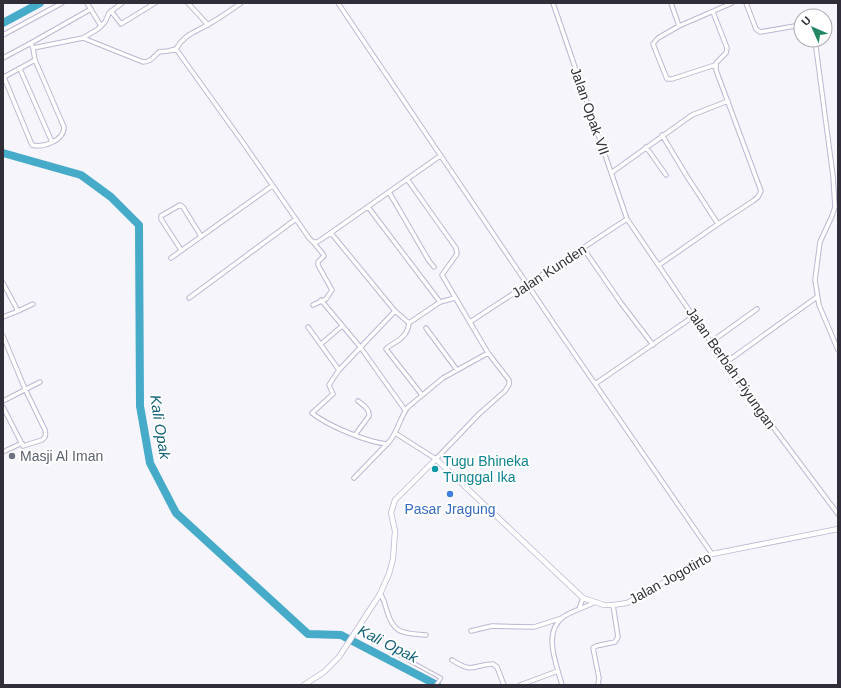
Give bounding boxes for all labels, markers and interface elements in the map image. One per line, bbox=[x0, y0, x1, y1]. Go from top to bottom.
north arrow bbox=[793, 8, 833, 48]
text: U bbox=[799, 14, 813, 28]
street label: Jalan Opak VII bbox=[567, 65, 613, 157]
street label: Jalan Kunden bbox=[509, 241, 589, 301]
street label: Jalan Berbah Piyungan bbox=[683, 304, 779, 432]
water label: Kali Opak bbox=[147, 393, 174, 462]
place label: Masji Al Iman bbox=[20, 448, 103, 464]
marker: Masji Al Iman bbox=[7, 451, 17, 461]
place label: Tugu Bhineka Tunggal Ika bbox=[443, 453, 529, 485]
marker: Tugu Bhineka Tunggal Ika bbox=[430, 464, 440, 474]
marker: Pasar Jragung bbox=[445, 489, 455, 499]
place label: Pasar Jragung bbox=[404, 501, 496, 517]
street label: Jalan Jogotirto bbox=[626, 549, 714, 607]
water label: Kali Opak bbox=[355, 621, 422, 667]

